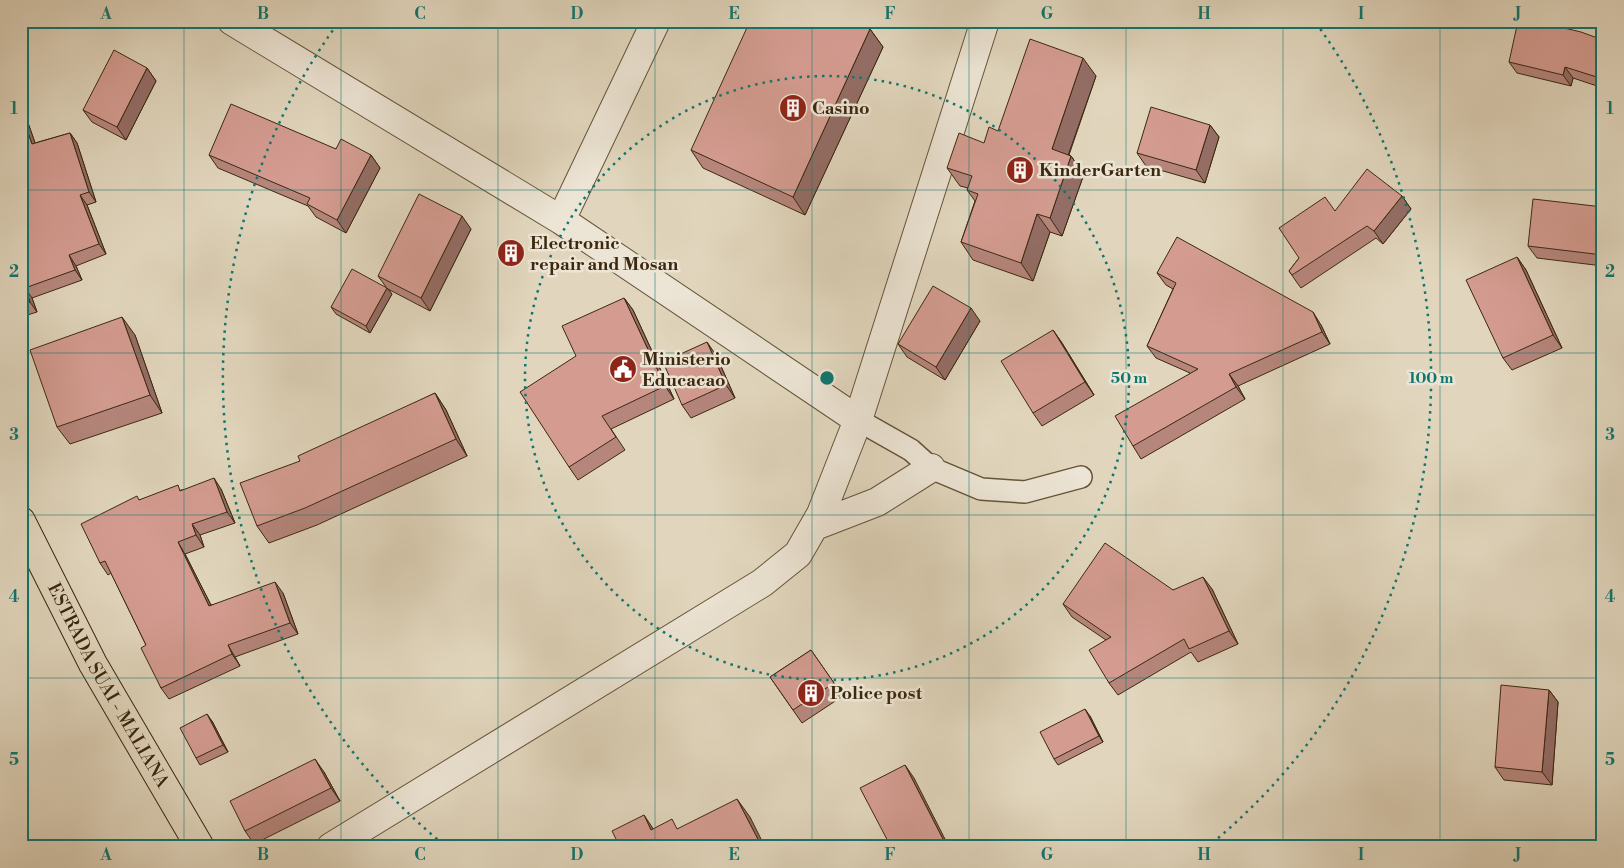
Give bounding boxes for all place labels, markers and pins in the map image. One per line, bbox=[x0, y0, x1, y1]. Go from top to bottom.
building icon: Casino bbox=[778, 93, 808, 123]
place label: Casino bbox=[812, 97, 870, 120]
building icon: KinderGarten bbox=[1005, 155, 1035, 185]
place label: KinderGarten bbox=[1039, 159, 1161, 182]
place label: Electronic repair and Mosan bbox=[530, 232, 678, 276]
building icon: Electronic repair and Mosan bbox=[496, 238, 526, 268]
place label: Ministerio Educacao bbox=[642, 348, 731, 392]
public building icon: Ministerio Educacao bbox=[608, 354, 638, 384]
centre of rings bbox=[818, 369, 836, 387]
building icon: Police post bbox=[796, 678, 826, 708]
place label: Police post bbox=[830, 682, 923, 705]

